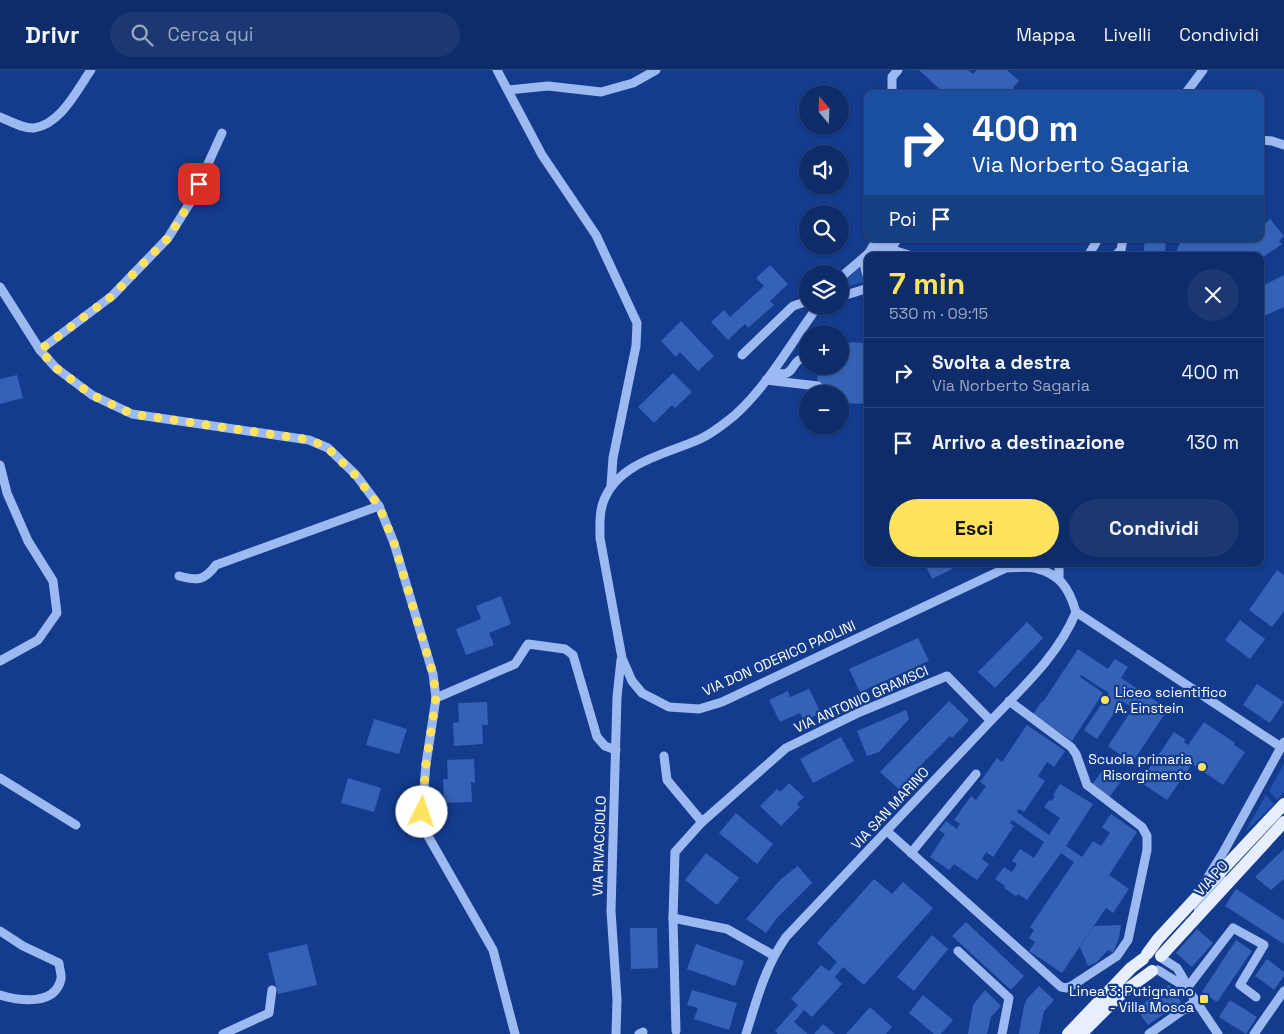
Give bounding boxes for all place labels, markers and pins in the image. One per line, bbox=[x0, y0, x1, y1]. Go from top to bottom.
pin bbox=[178, 163, 220, 205]
place label: Liceo scientifico A. Einstein bbox=[1115, 683, 1227, 717]
marker: Liceo scientifico A. Einstein bbox=[1099, 694, 1111, 706]
place label: Scuola primaria Risorgimento bbox=[1088, 750, 1192, 784]
marker: Scuola primaria Risorgimento bbox=[1196, 761, 1208, 773]
place label: Linea 3: Putignano - Villa Mosca bbox=[1069, 982, 1194, 1016]
marker: Linea 3: Putignano - Villa Mosca bbox=[1198, 993, 1210, 1005]

